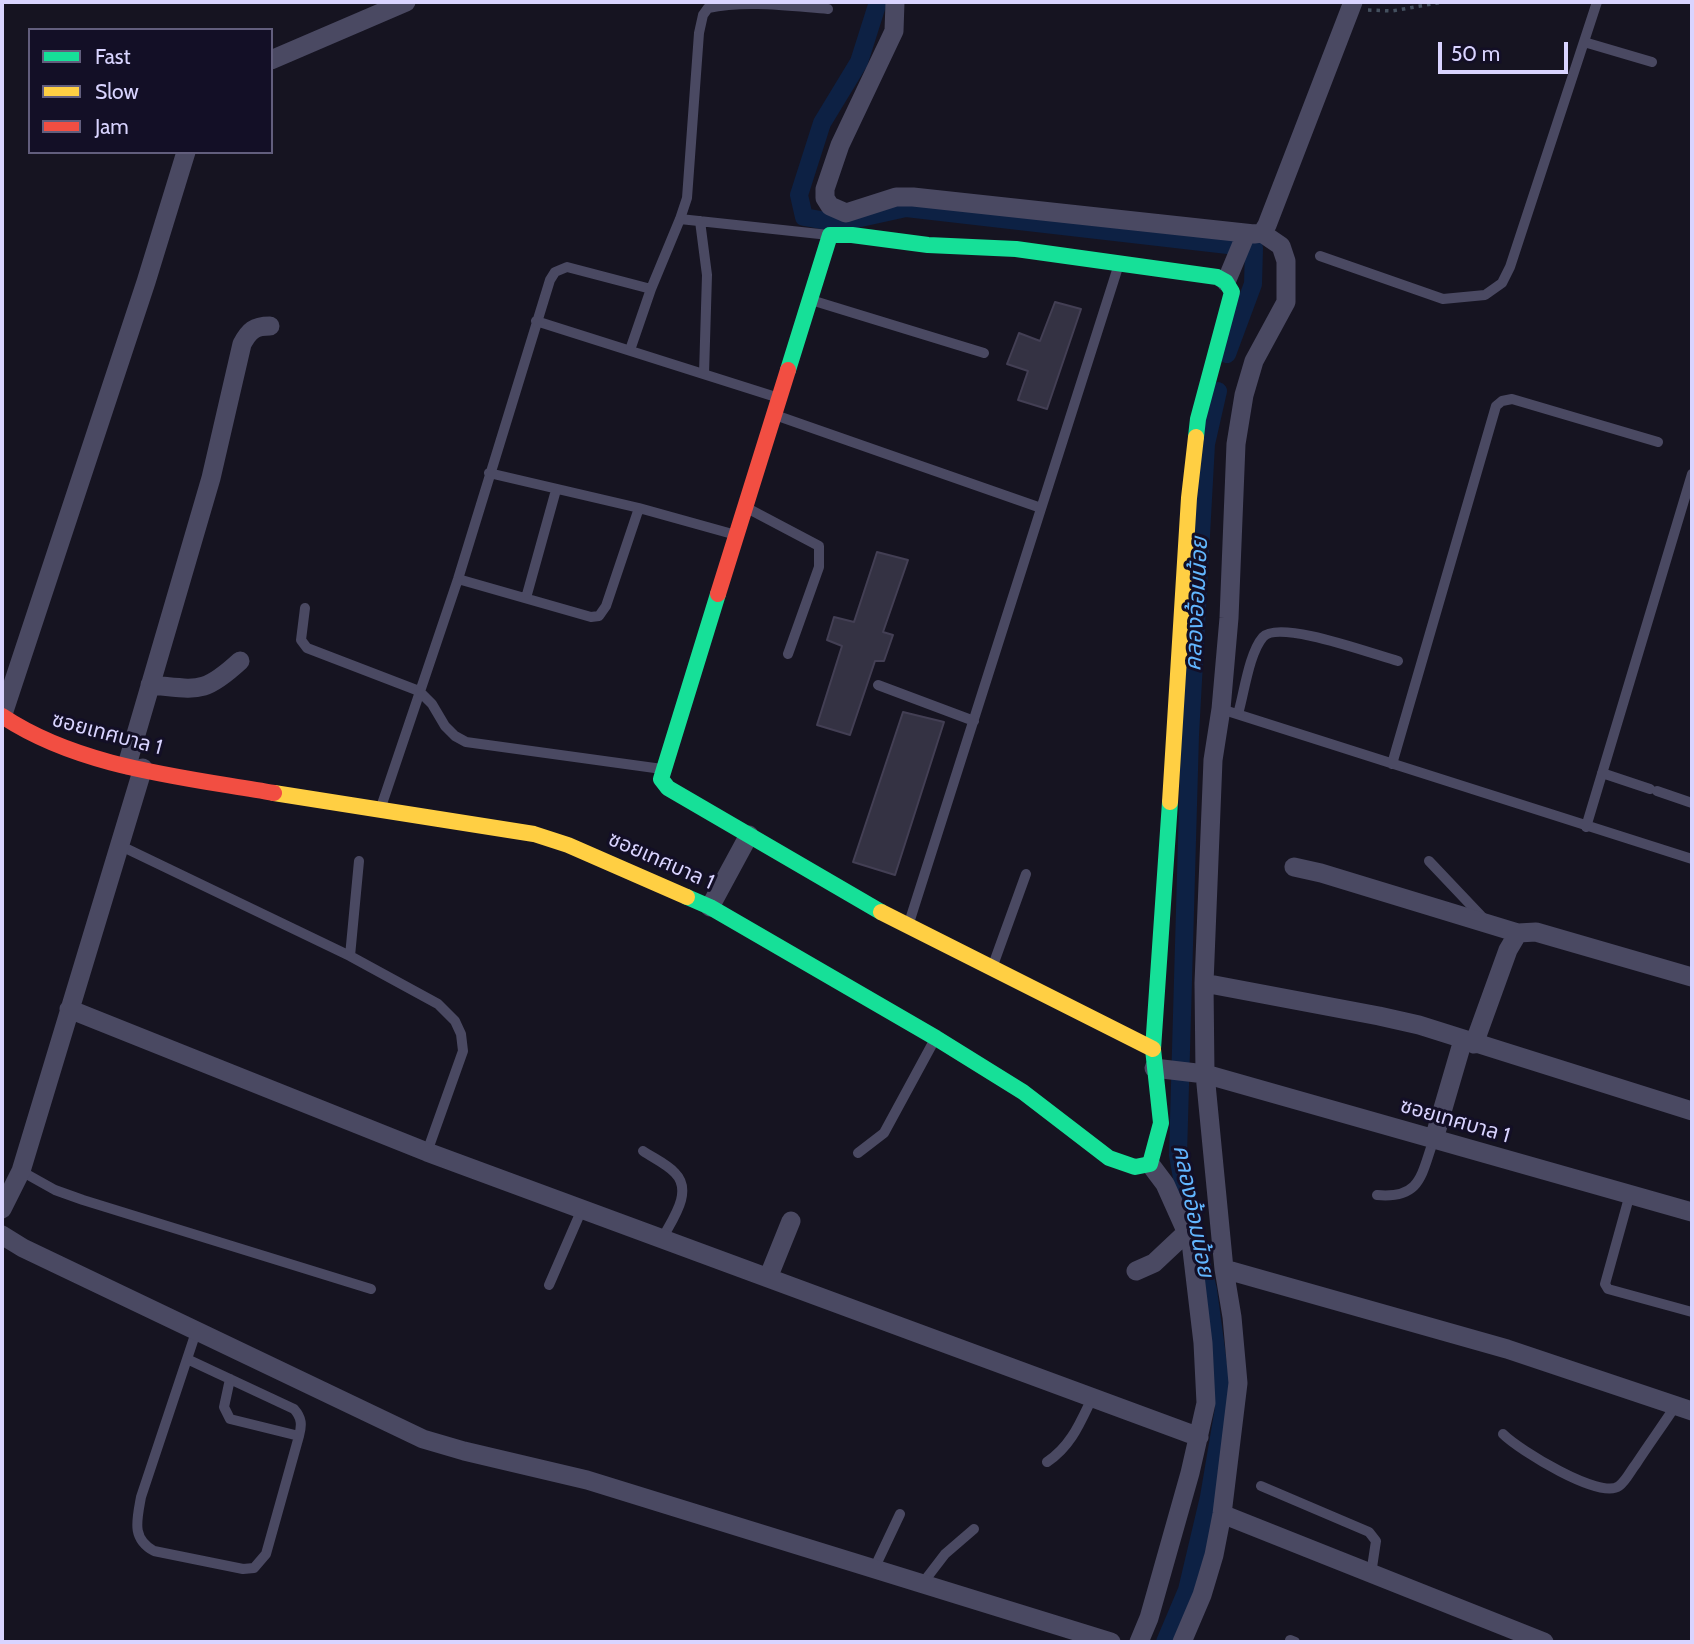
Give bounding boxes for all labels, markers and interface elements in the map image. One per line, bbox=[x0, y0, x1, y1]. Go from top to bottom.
legend bbox=[28, 28, 273, 154]
scale bar bbox=[1442, 28, 1572, 72]
text: 50 m bbox=[1451, 41, 1500, 66]
text: Fast bbox=[95, 44, 131, 69]
text: Slow bbox=[95, 79, 139, 104]
text: Jam bbox=[95, 114, 129, 139]
water label: คลองอ้อมน้อย bbox=[1180, 536, 1214, 672]
street label: ซอยเทศบาล 1 bbox=[49, 707, 165, 761]
street label: ซอยเทศบาล 1 bbox=[604, 826, 718, 896]
street label: ซอยเทศบาล 1 bbox=[1397, 1093, 1513, 1149]
water label: คลองอ้อมน้อย bbox=[1167, 1142, 1219, 1280]

